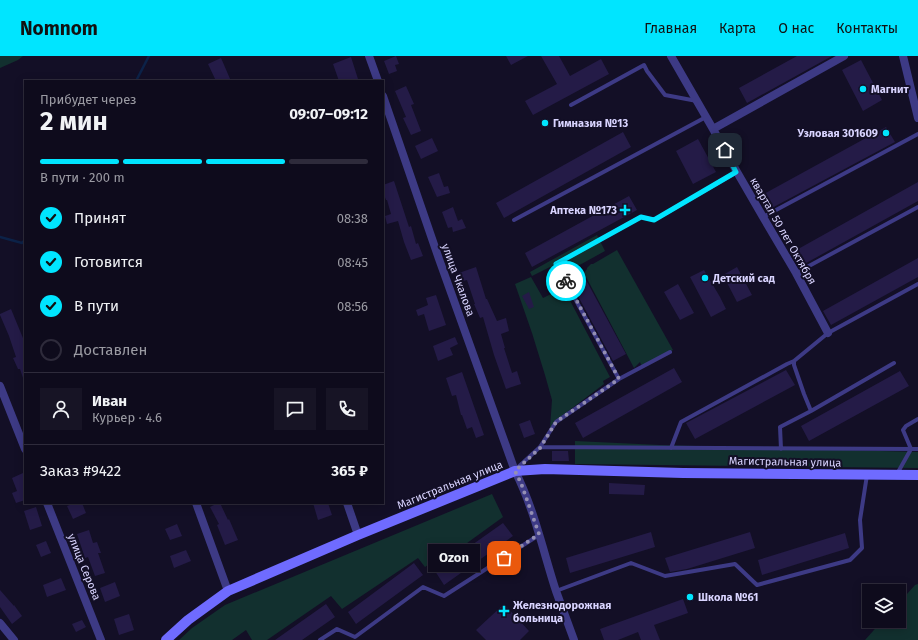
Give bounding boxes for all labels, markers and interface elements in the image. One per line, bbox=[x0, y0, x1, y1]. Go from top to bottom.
text: Nomnom bbox=[20, 17, 98, 40]
text: Главная bbox=[644, 20, 697, 37]
text: Карта bbox=[719, 20, 756, 37]
text: О нас bbox=[778, 20, 814, 37]
text: Контакты bbox=[836, 20, 898, 37]
place label: Магнит bbox=[871, 83, 909, 96]
marker: Магнит bbox=[858, 84, 868, 94]
text: Прибудет через bbox=[40, 92, 137, 107]
text: 09:07–09:12 bbox=[289, 105, 368, 123]
text: 2 мин bbox=[40, 106, 108, 137]
place label: Гимназия №13 bbox=[553, 117, 628, 130]
marker: Гимназия №13 bbox=[540, 118, 550, 128]
place label: Узловая 301609 bbox=[797, 127, 878, 140]
marker: Узловая 301609 bbox=[881, 128, 891, 138]
pin bbox=[708, 133, 742, 167]
icon: home bbox=[714, 139, 736, 161]
text: В пути · 200 m bbox=[40, 170, 125, 185]
street label: квартал 50 лет Октября bbox=[747, 175, 819, 287]
place label: Аптека №173 bbox=[549, 204, 617, 217]
marker: Аптека №173 bbox=[620, 205, 630, 215]
icon: check bbox=[40, 207, 62, 229]
text: Принят bbox=[74, 209, 126, 227]
text: 08:38 bbox=[337, 211, 368, 226]
street label: улица Чкалова bbox=[439, 242, 477, 318]
icon: check bbox=[40, 251, 62, 273]
text: Готовится bbox=[74, 253, 143, 271]
text: 08:45 bbox=[337, 255, 368, 270]
courier bbox=[546, 261, 586, 301]
icon: bike bbox=[555, 270, 577, 292]
place label: Детский сад bbox=[712, 272, 775, 285]
marker: Детский сад bbox=[700, 273, 710, 283]
icon: check bbox=[40, 295, 62, 317]
text: В пути bbox=[74, 297, 119, 315]
text: 08:56 bbox=[337, 299, 368, 314]
text: Доставлен bbox=[74, 341, 147, 359]
button: person bbox=[40, 388, 82, 430]
button: chat bbox=[274, 388, 316, 430]
button: phone bbox=[326, 388, 368, 430]
text: Иван bbox=[92, 392, 127, 410]
text: Курьер · 4.6 bbox=[92, 410, 162, 425]
street label: Магистральная улица bbox=[729, 455, 841, 469]
street label: Магистральная улица bbox=[395, 458, 505, 512]
text: Заказ #9422 bbox=[40, 462, 121, 480]
text: 365 ₽ bbox=[331, 462, 368, 480]
street label: улица Серова bbox=[65, 532, 103, 602]
pin bbox=[487, 541, 521, 575]
callout: Ozon bbox=[428, 544, 480, 572]
icon: bag bbox=[493, 547, 515, 569]
text: Ozon bbox=[439, 550, 469, 565]
map controls bbox=[862, 584, 906, 628]
button: layers bbox=[862, 584, 906, 628]
place label: Школа №61 bbox=[698, 591, 758, 604]
marker: Школа №61 bbox=[685, 592, 695, 602]
place label: Железнодорожная больница bbox=[512, 599, 611, 625]
marker: Железнодорожная больница bbox=[498, 605, 510, 617]

